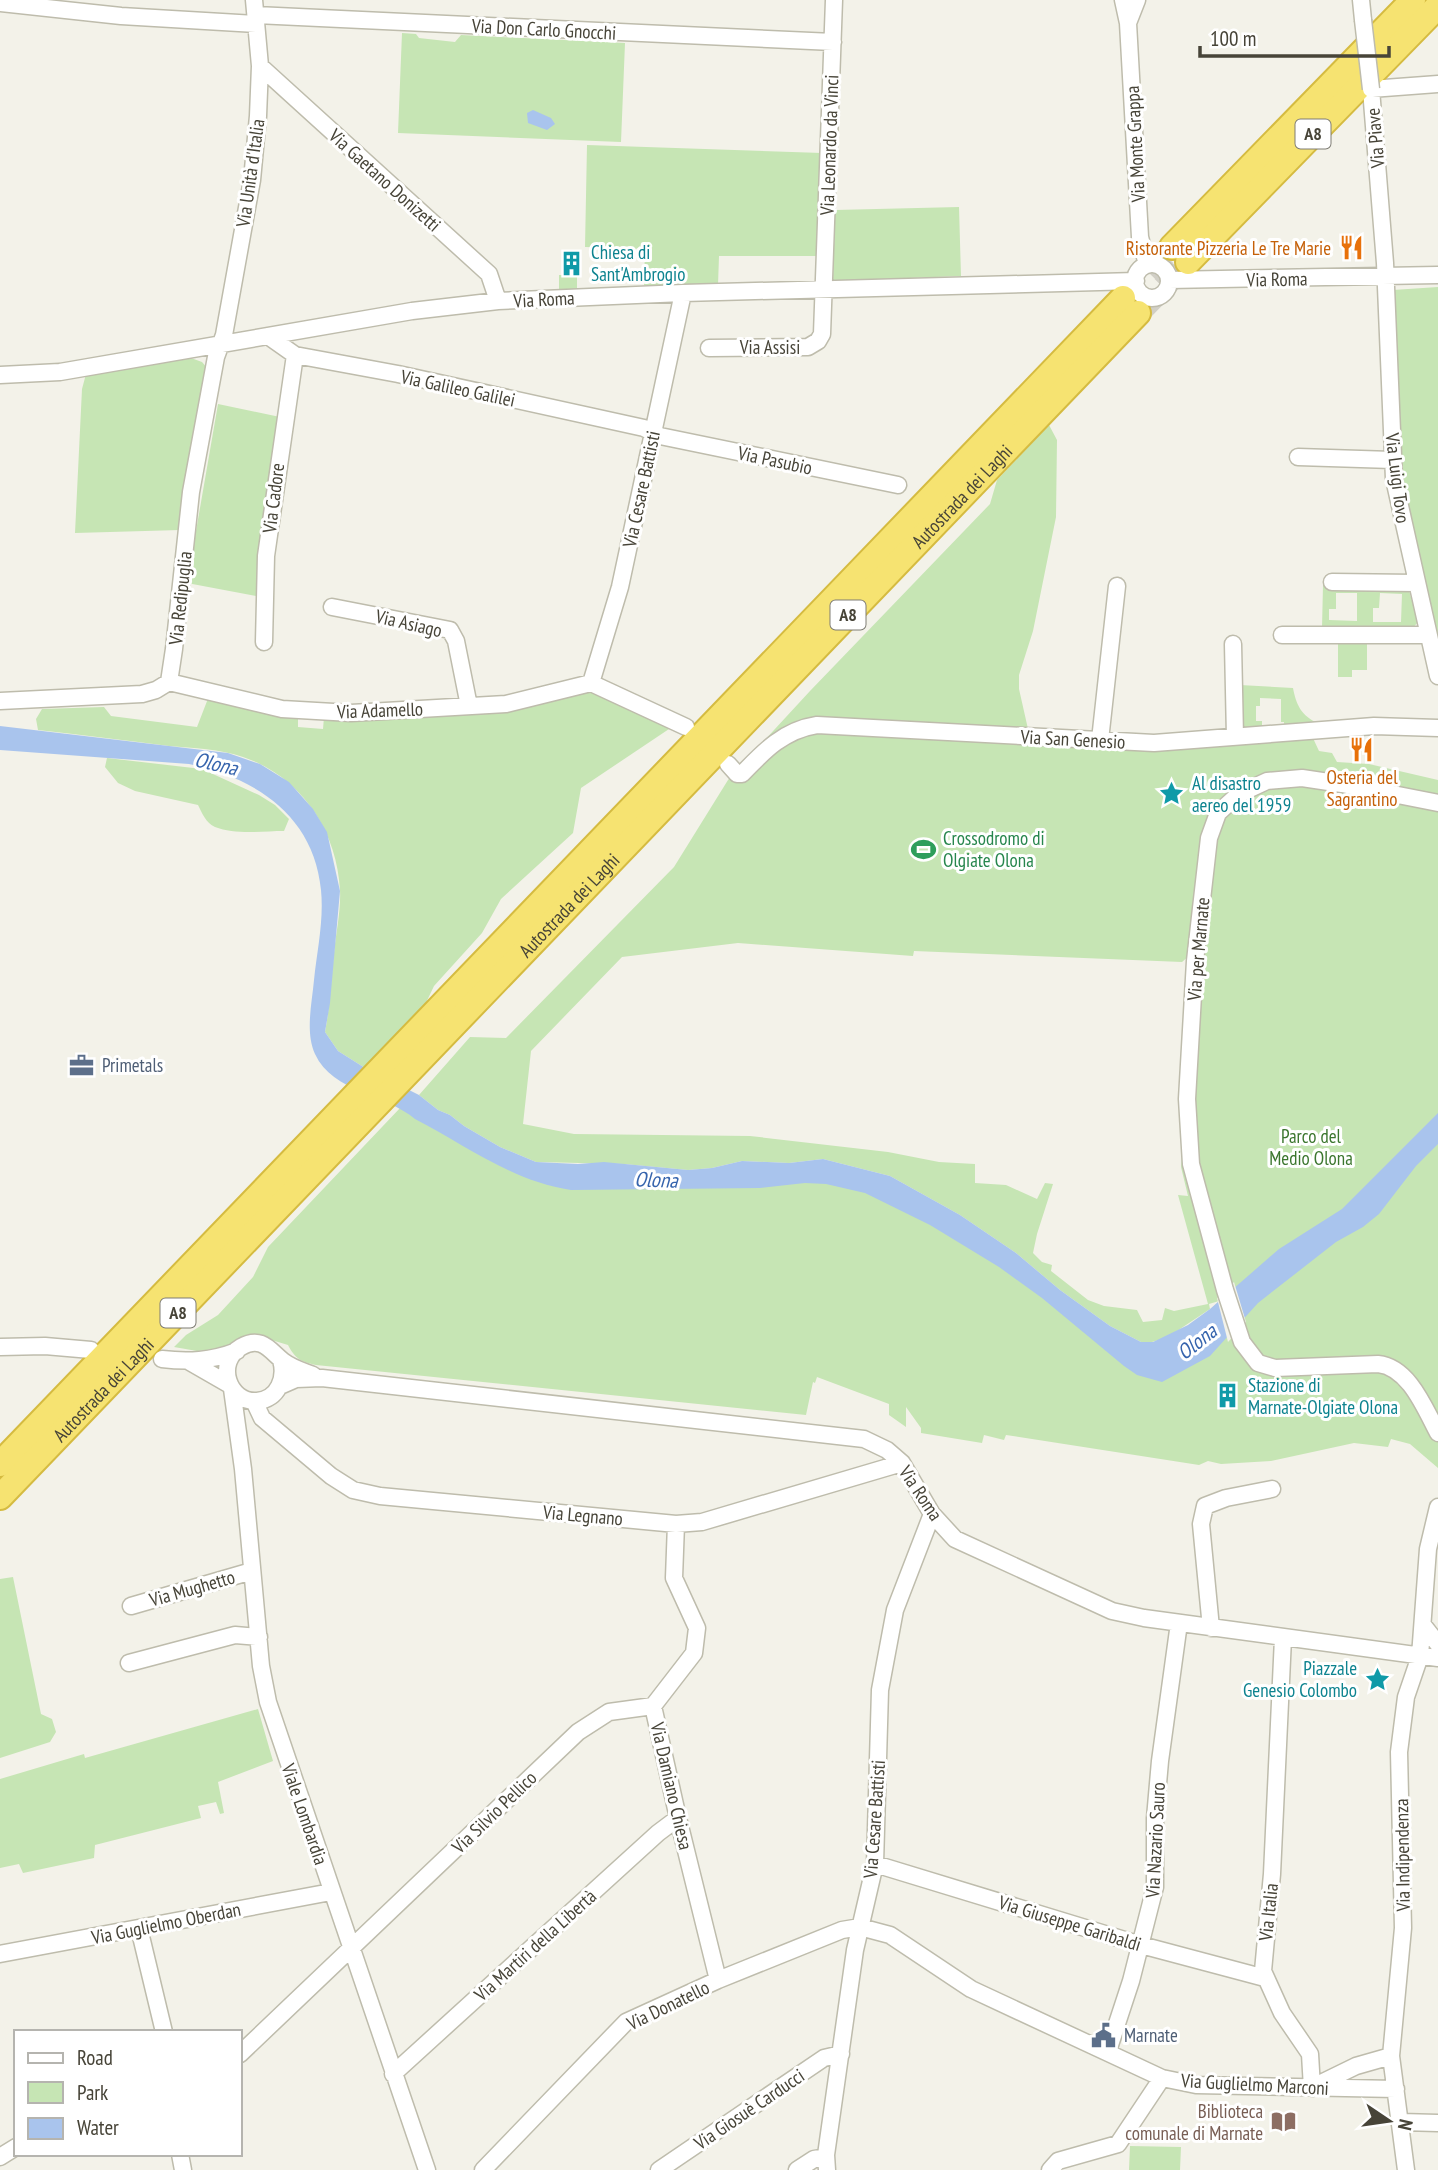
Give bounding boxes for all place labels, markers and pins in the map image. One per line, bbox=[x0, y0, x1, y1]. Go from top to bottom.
restaurant icon: Ristorante Pizzeria Le Tre Marie bbox=[1337, 234, 1365, 262]
place label: Ristorante Pizzeria Le Tre Marie bbox=[1126, 236, 1331, 260]
place label: Chiesa di Sant'Ambrogio bbox=[591, 240, 685, 286]
building icon: Chiesa di Sant'Ambrogio bbox=[557, 249, 585, 277]
restaurant icon: Osteria del Sagrantino bbox=[1348, 735, 1376, 763]
place label: Osteria del Sagrantino bbox=[1326, 765, 1398, 811]
place label: Al disastro aereo del 1959 bbox=[1192, 771, 1291, 817]
place icon: Al disastro aereo del 1959 bbox=[1158, 780, 1186, 808]
place label: Crossodromo di Olgiate Olona bbox=[943, 826, 1045, 872]
sports icon: Crossodromo di Olgiate Olona bbox=[909, 835, 937, 863]
office icon: Primetals bbox=[68, 1051, 96, 1079]
place label: Primetals bbox=[102, 1053, 163, 1077]
place label: Stazione di Marnate-Olgiate Olona bbox=[1248, 1373, 1398, 1419]
building icon: Stazione di Marnate-Olgiate Olona bbox=[1214, 1382, 1242, 1410]
place label: Piazzale Genesio Colombo bbox=[1243, 1656, 1357, 1702]
place icon: Piazzale Genesio Colombo bbox=[1363, 1665, 1391, 1693]
public building icon: Marnate bbox=[1090, 2021, 1118, 2049]
place label: Marnate bbox=[1124, 2023, 1178, 2047]
place label: Biblioteca comunale di Marnate bbox=[1125, 2099, 1263, 2145]
library icon: Biblioteca comunale di Marnate bbox=[1269, 2108, 1297, 2136]

